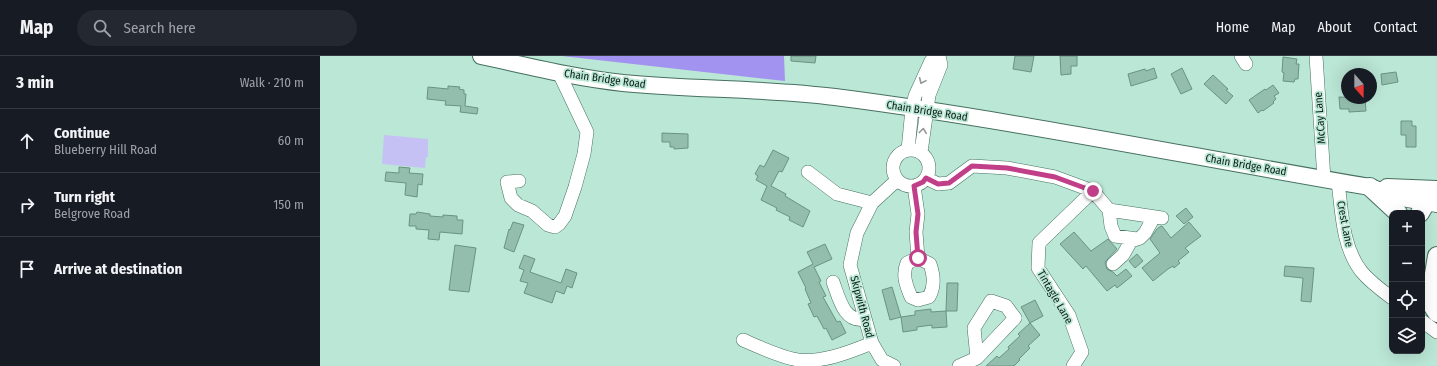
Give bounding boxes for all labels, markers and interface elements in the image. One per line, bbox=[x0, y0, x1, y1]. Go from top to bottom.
search box bbox=[77, 10, 357, 46]
text: Map bbox=[20, 16, 53, 39]
icon: search bbox=[91, 17, 113, 39]
text: Search here bbox=[123, 19, 196, 37]
text: Home bbox=[1216, 19, 1249, 36]
text: Map bbox=[1271, 19, 1295, 36]
text: About bbox=[1317, 19, 1352, 36]
text: Contact bbox=[1374, 19, 1417, 36]
street label: Chain Bridge Road bbox=[563, 67, 647, 91]
north arrow bbox=[1341, 68, 1377, 104]
text: 3 min bbox=[16, 72, 54, 93]
text: Walk · 210 m bbox=[240, 75, 304, 90]
one-way arrow bbox=[919, 76, 927, 84]
street label: McCay Lane bbox=[1312, 92, 1328, 144]
street label: Chain Bridge Road bbox=[885, 98, 969, 124]
text: Continue bbox=[54, 124, 110, 142]
one-way arrow bbox=[918, 128, 927, 134]
icon: ahead bbox=[16, 130, 38, 152]
text: 60 m bbox=[278, 133, 304, 148]
text: Blueberry Hill Road bbox=[54, 142, 157, 157]
street label: Chain Bridge Road bbox=[1204, 151, 1288, 179]
route end bbox=[1084, 182, 1102, 200]
text: Turn right bbox=[54, 188, 115, 206]
icon: right bbox=[16, 194, 38, 216]
text: 150 m bbox=[273, 197, 304, 212]
street label: Crest Lane bbox=[1334, 200, 1356, 248]
text: Belgrove Road bbox=[54, 206, 130, 221]
map controls bbox=[1389, 210, 1425, 354]
button: + bbox=[1389, 210, 1425, 246]
button: − bbox=[1389, 246, 1425, 282]
route start bbox=[909, 249, 927, 267]
icon: arrive bbox=[16, 258, 38, 280]
text: Arrive at destination bbox=[54, 260, 182, 278]
street label: Tintagle Lane bbox=[1034, 268, 1076, 326]
street label: Skipwith Road bbox=[847, 274, 877, 340]
button: locate bbox=[1389, 282, 1425, 318]
button: layers bbox=[1389, 318, 1425, 354]

